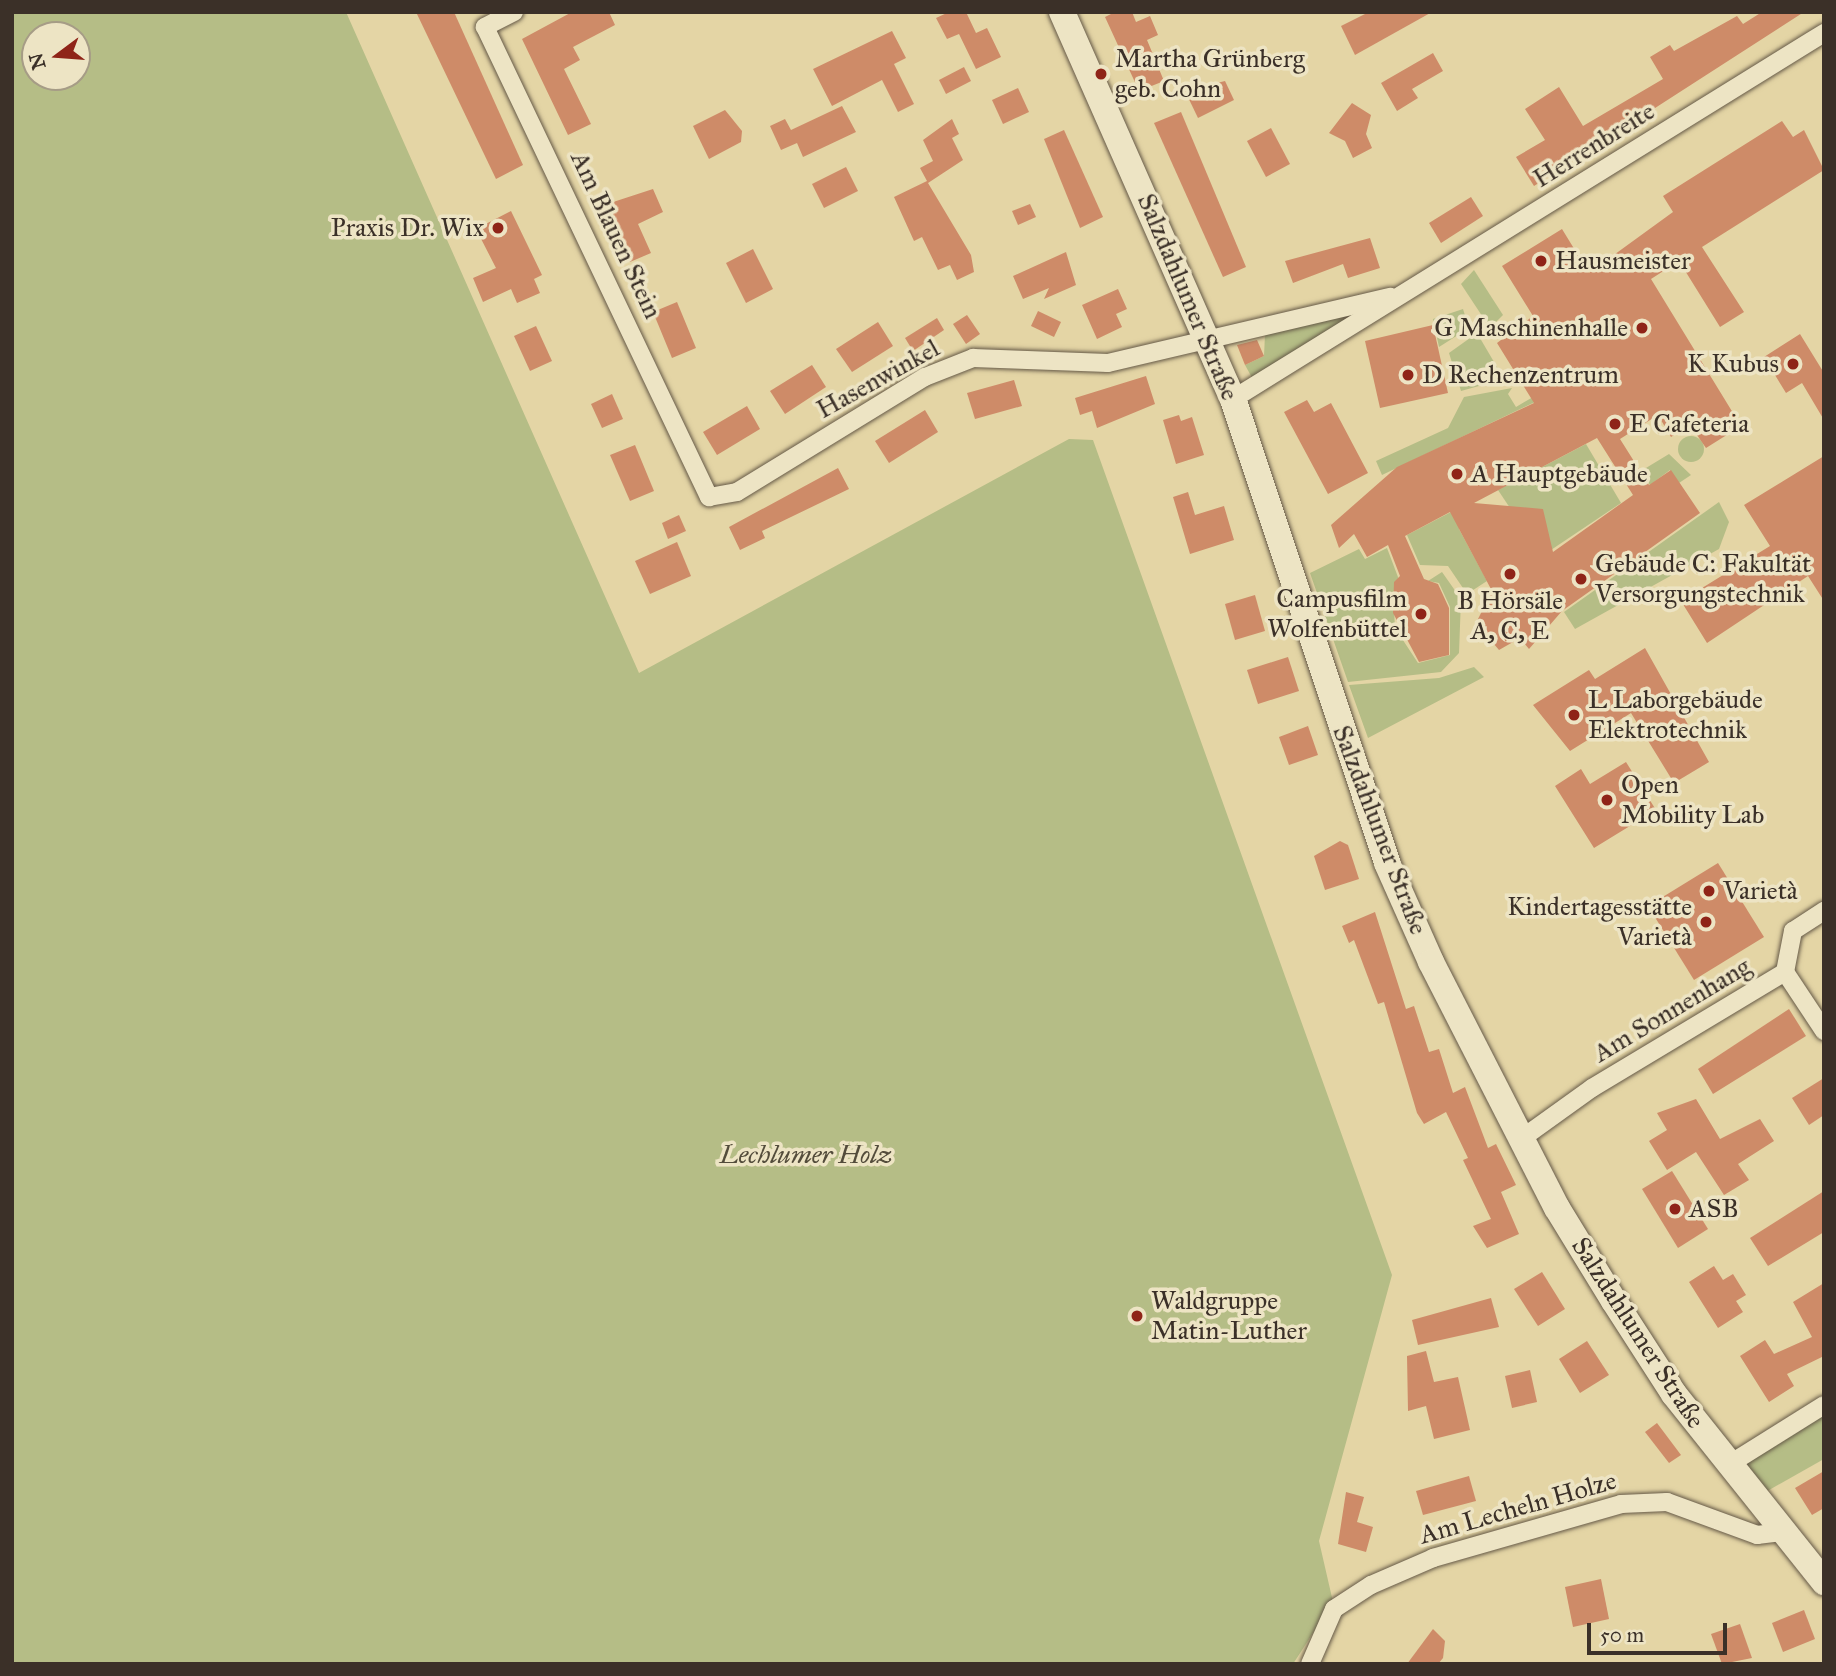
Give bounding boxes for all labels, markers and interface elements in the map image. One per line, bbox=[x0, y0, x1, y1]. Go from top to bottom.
north arrow bbox=[21, 21, 91, 91]
place label: Martha Grünberg geb. Cohn bbox=[1115, 43, 1305, 104]
text: N bbox=[24, 50, 51, 72]
marker: Martha Grünberg geb. Cohn bbox=[1093, 66, 1109, 82]
street label: Herrenbreite bbox=[1528, 95, 1660, 195]
street label: Am Blauen Stein bbox=[564, 147, 668, 323]
street label: Salzdahlumer Straße bbox=[1130, 189, 1246, 405]
place label: Praxis Dr. Wix bbox=[331, 212, 484, 244]
marker: Praxis Dr. Wix bbox=[490, 220, 506, 236]
place label: Hausmeister bbox=[1555, 245, 1691, 277]
marker: Hausmeister bbox=[1533, 253, 1549, 269]
place label: G Maschinenhalle bbox=[1434, 312, 1628, 344]
marker: G Maschinenhalle bbox=[1634, 320, 1650, 336]
street label: Hasenwinkel bbox=[811, 332, 945, 426]
place label: K Kubus bbox=[1687, 348, 1779, 380]
marker: K Kubus bbox=[1785, 356, 1801, 372]
place label: D Rechenzentrum bbox=[1422, 359, 1619, 391]
marker: D Rechenzentrum bbox=[1400, 367, 1416, 383]
place label: E Cafeteria bbox=[1629, 408, 1749, 440]
marker: E Cafeteria bbox=[1607, 416, 1623, 432]
place label: A Hauptgebäude bbox=[1471, 458, 1648, 490]
marker: A Hauptgebäude bbox=[1449, 466, 1465, 482]
place label: Gebäude C: Fakultät Versorgungstechnik bbox=[1595, 548, 1811, 610]
marker: B Hörsäle A, C, E bbox=[1502, 566, 1518, 582]
marker: Gebäude C: Fakultät Versorgungstechnik bbox=[1573, 571, 1589, 587]
place label: Campusfilm Wolfenbüttel bbox=[1267, 583, 1407, 644]
place label: B Hörsäle A, C, E bbox=[1457, 585, 1563, 646]
marker: Campusfilm Wolfenbüttel bbox=[1413, 606, 1429, 622]
place label: L Laborgebäude Elektrotechnik bbox=[1588, 684, 1763, 746]
marker: L Laborgebäude Elektrotechnik bbox=[1566, 707, 1582, 723]
street label: Salzdahlumer Straße bbox=[1326, 721, 1434, 939]
place label: Open Mobility Lab bbox=[1621, 769, 1764, 830]
marker: Open Mobility Lab bbox=[1599, 792, 1615, 808]
place label: Varietà bbox=[1723, 875, 1798, 907]
marker: Varietà bbox=[1701, 883, 1717, 899]
place label: Kindertagesstätte Varietà bbox=[1507, 891, 1692, 953]
marker: Kindertagesstätte Varietà bbox=[1698, 914, 1714, 930]
street label: Am Sonnenhang bbox=[1588, 951, 1756, 1069]
park label: Lechlumer Holz bbox=[720, 1139, 892, 1171]
place label: ASB bbox=[1689, 1193, 1739, 1225]
marker: ASB bbox=[1667, 1201, 1683, 1217]
street label: Salzdahlumer Straße bbox=[1565, 1232, 1711, 1434]
place label: Waldgruppe Matin-Luther bbox=[1151, 1285, 1307, 1346]
marker: Waldgruppe Matin-Luther bbox=[1129, 1308, 1145, 1324]
street label: Am Lecheln Holze bbox=[1416, 1465, 1620, 1551]
scale bar bbox=[1591, 1610, 1731, 1654]
text: 50 m bbox=[1600, 1622, 1644, 1648]

